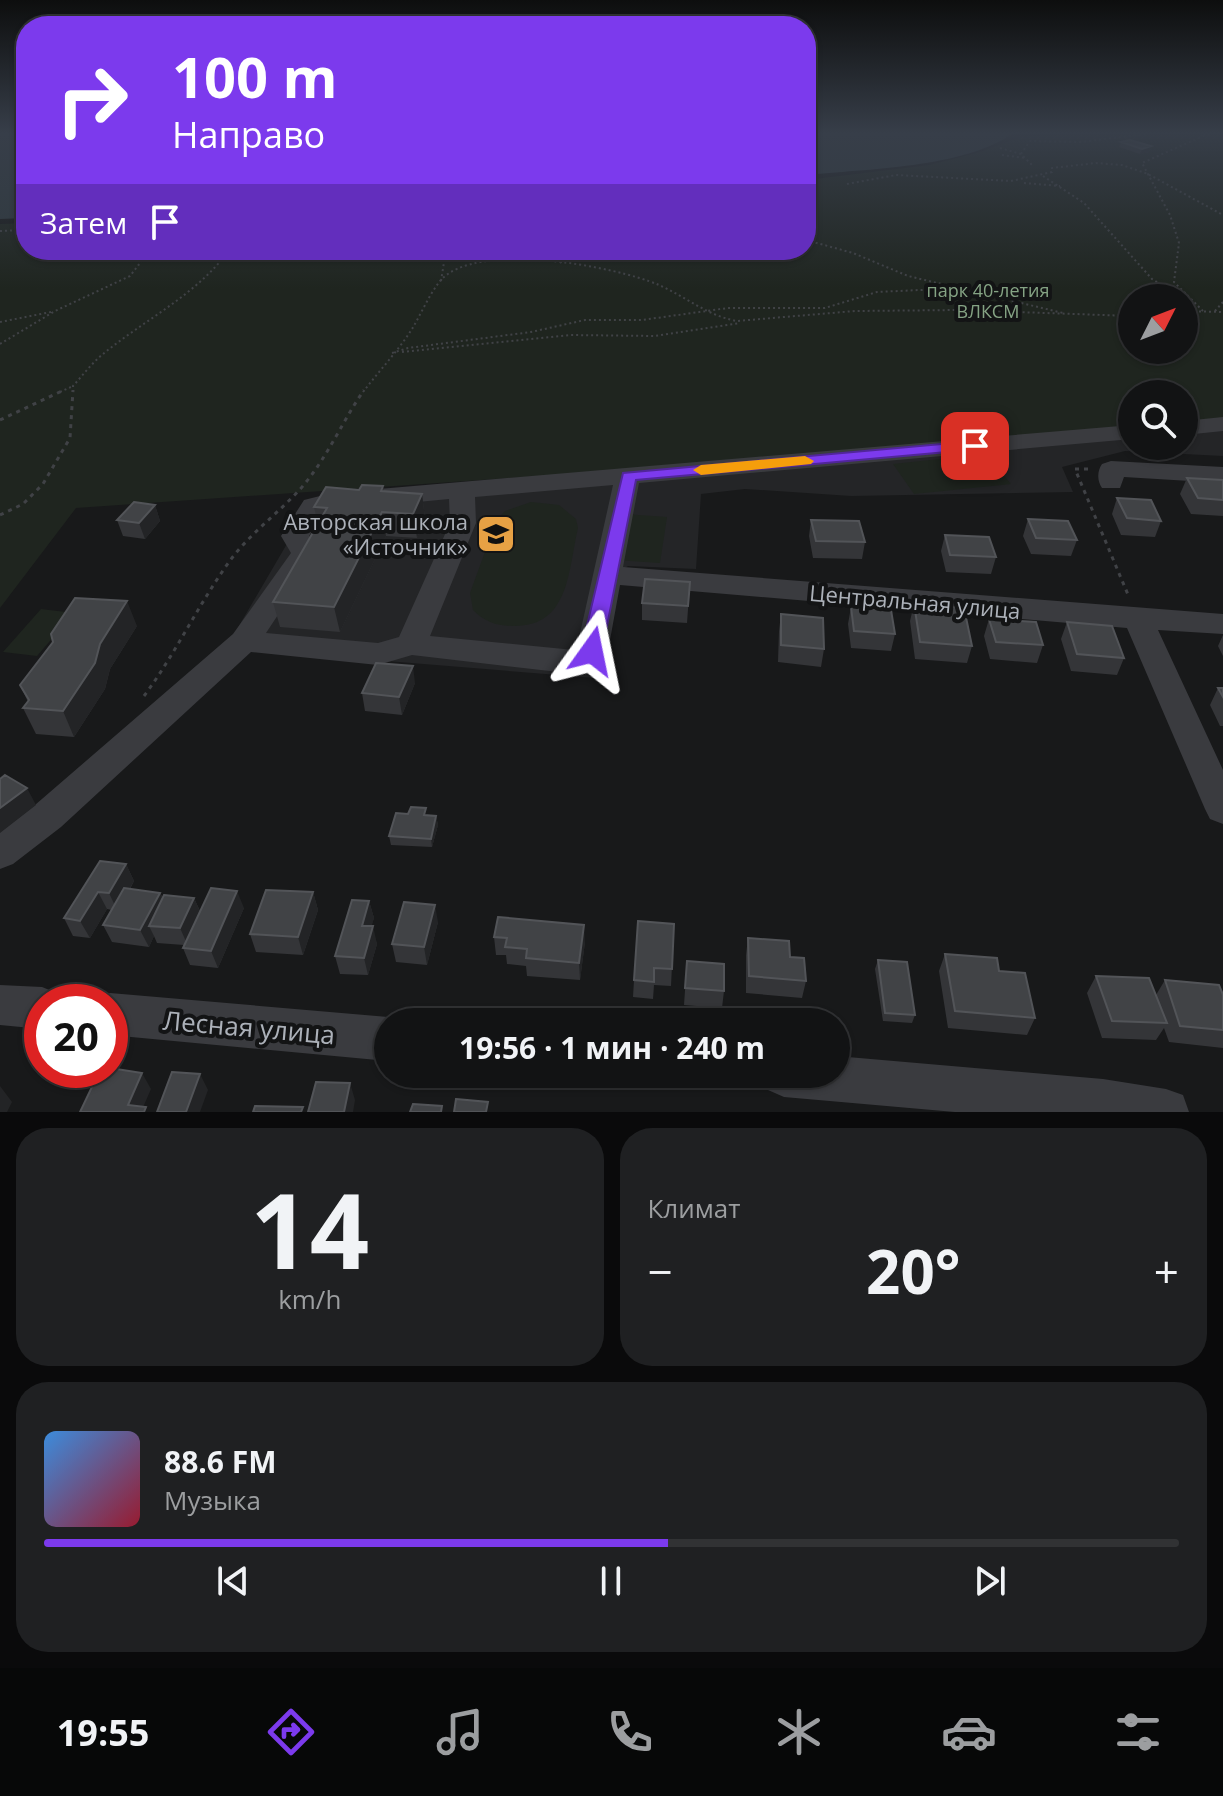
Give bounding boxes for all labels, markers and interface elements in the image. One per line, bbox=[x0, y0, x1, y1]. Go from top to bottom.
text: 100 m bbox=[172, 38, 338, 114]
icon: right bbox=[40, 48, 144, 152]
text: Направо bbox=[172, 110, 325, 159]
icon: arrive bbox=[143, 200, 187, 244]
text: Затем bbox=[40, 202, 127, 243]
park label: парк 40-летия ВЛКСМ bbox=[927, 278, 1049, 323]
north arrow bbox=[1118, 284, 1198, 364]
map controls bbox=[1118, 284, 1198, 460]
button: search bbox=[1118, 380, 1198, 460]
pin bbox=[941, 412, 1009, 480]
icon: arrive bbox=[953, 424, 997, 468]
place label: Авторская школа «Источник» bbox=[283, 506, 468, 561]
school or university icon: Авторская школа «Источник» bbox=[475, 513, 517, 555]
street label: Центральная улица bbox=[808, 577, 1022, 625]
position arrow bbox=[550, 609, 634, 693]
speed limit sign: 20 bbox=[24, 984, 128, 1088]
street label: Лесная улица bbox=[161, 1002, 337, 1052]
text: 19:56 · 1 мин · 240 m bbox=[459, 1027, 765, 1068]
text: 14 bbox=[250, 1158, 369, 1299]
text: Климат bbox=[648, 1190, 741, 1226]
text: 20° bbox=[866, 1230, 960, 1312]
text: − bbox=[648, 1241, 673, 1301]
text: + bbox=[1154, 1241, 1179, 1301]
text: km/h bbox=[278, 1281, 341, 1317]
text: 88.6 FM bbox=[164, 1441, 277, 1482]
text: Музыка bbox=[164, 1482, 261, 1518]
icon: previous bbox=[211, 1559, 255, 1603]
icon: pause bbox=[589, 1559, 633, 1603]
icon: next bbox=[968, 1559, 1012, 1603]
icon: directions bbox=[263, 1704, 319, 1760]
icon: music bbox=[432, 1704, 488, 1760]
icon: phone bbox=[602, 1704, 658, 1760]
icon: climate bbox=[771, 1704, 827, 1760]
icon: car bbox=[941, 1704, 997, 1760]
icon: filters bbox=[1110, 1704, 1166, 1760]
text: 19:55 bbox=[57, 1708, 149, 1757]

